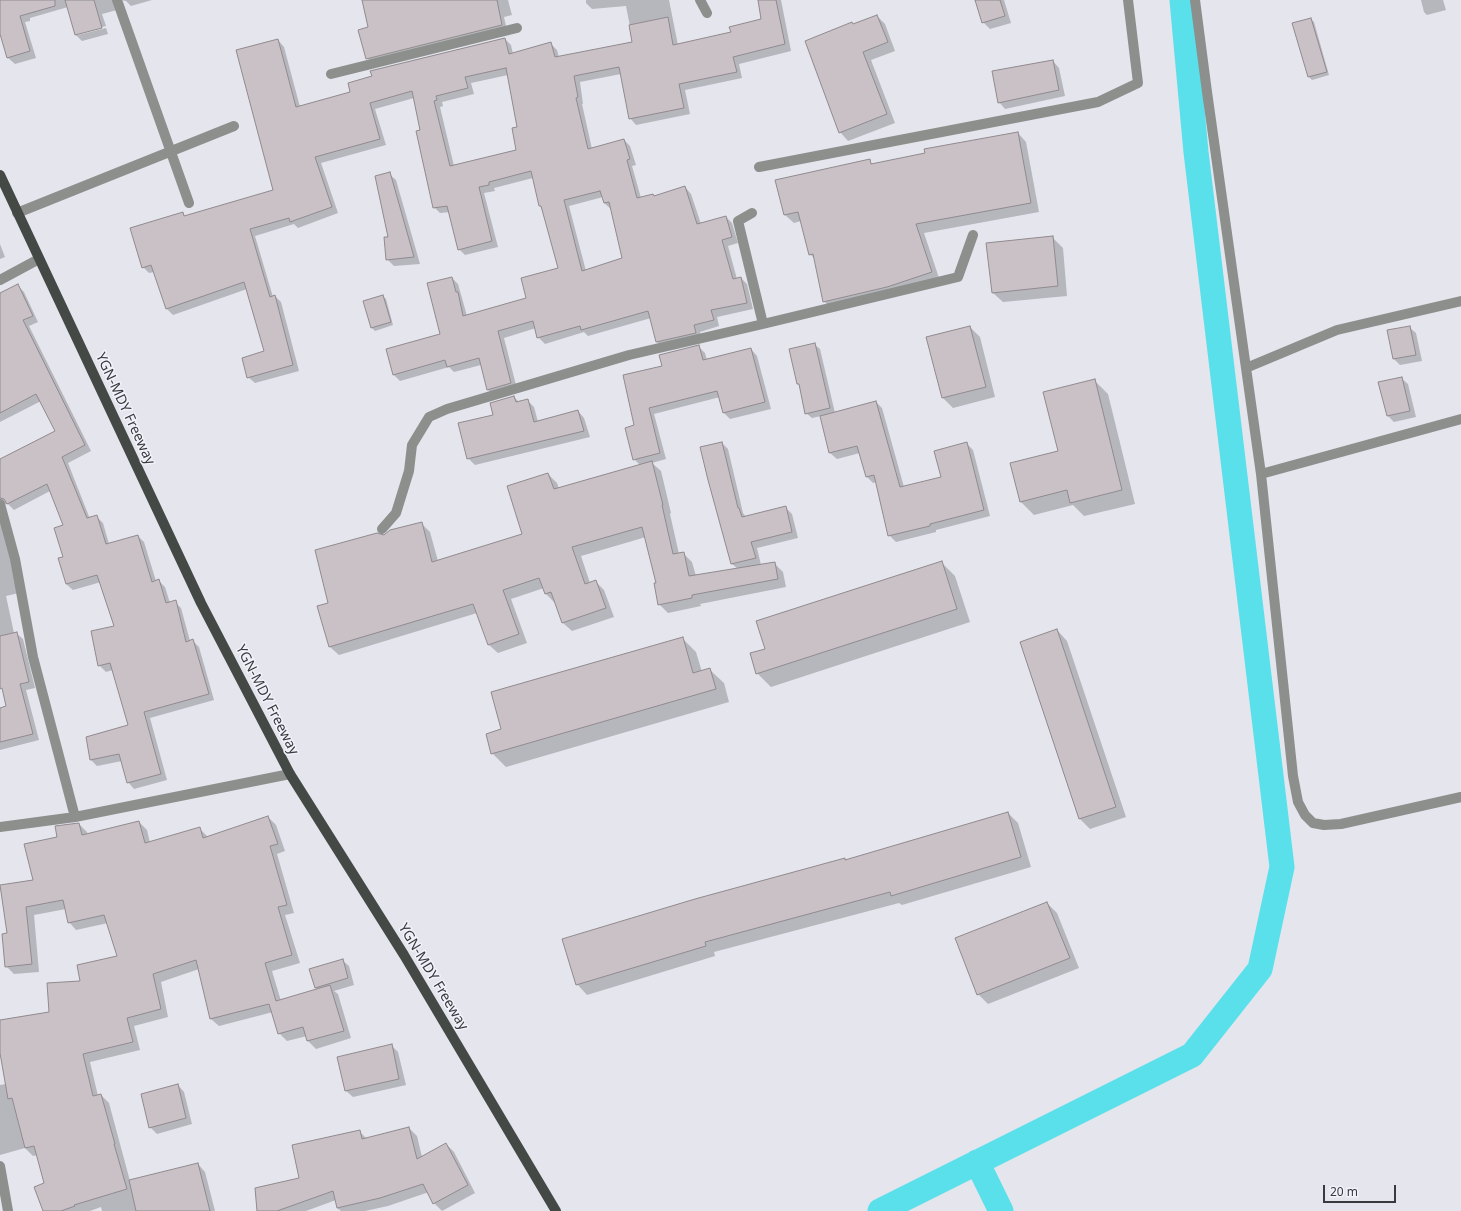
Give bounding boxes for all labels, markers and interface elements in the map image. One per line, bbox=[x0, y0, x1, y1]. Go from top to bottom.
street label: YGN-MDY Freeway bbox=[92, 350, 158, 468]
street label: YGN-MDY Freeway bbox=[232, 642, 302, 758]
street label: YGN-MDY Freeway bbox=[394, 921, 472, 1033]
scale bar bbox=[1325, 1177, 1398, 1203]
text: 20 m bbox=[1330, 1183, 1358, 1200]

